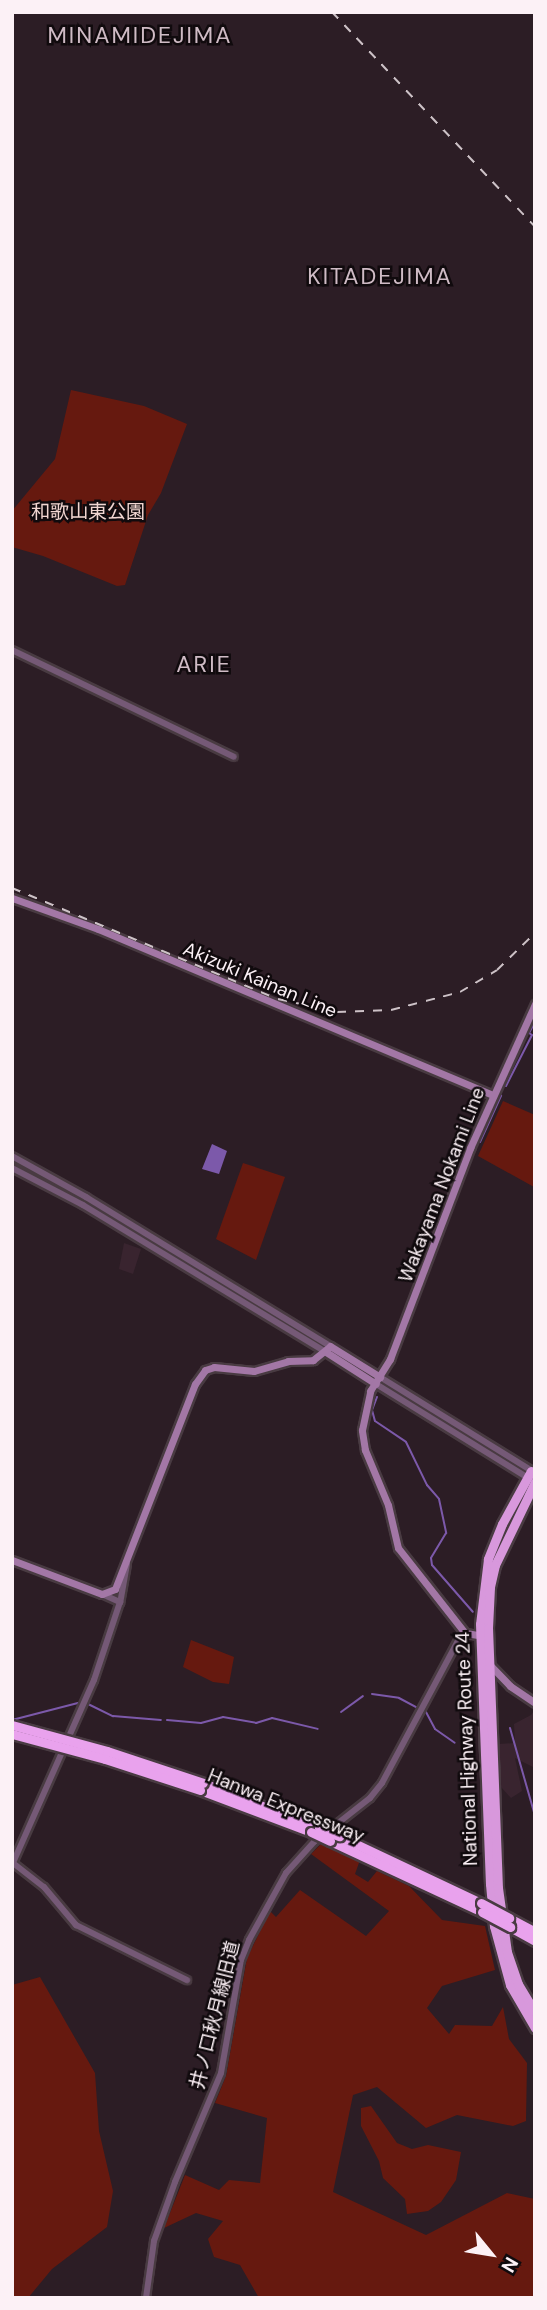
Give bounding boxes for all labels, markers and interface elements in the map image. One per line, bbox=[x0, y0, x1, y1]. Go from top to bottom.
district label: MINAMIDEJIMA bbox=[49, 21, 231, 49]
district label: KITADEJIMA bbox=[308, 262, 452, 290]
park label: 和歌山東公園 bbox=[31, 501, 145, 523]
district label: ARIE bbox=[177, 650, 231, 678]
street label: Akizuki Kainan Line bbox=[180, 937, 340, 1023]
street label: Wakayama Nokami Line bbox=[394, 1084, 490, 1286]
street label: National Highway Route 24 bbox=[452, 1632, 482, 1866]
street label: Hanwa Expressway bbox=[204, 1764, 368, 1848]
street label: 井ノ口秋月線旧道 bbox=[186, 1938, 244, 2092]
north arrow bbox=[456, 2219, 526, 2289]
text: N bbox=[495, 2252, 524, 2277]

